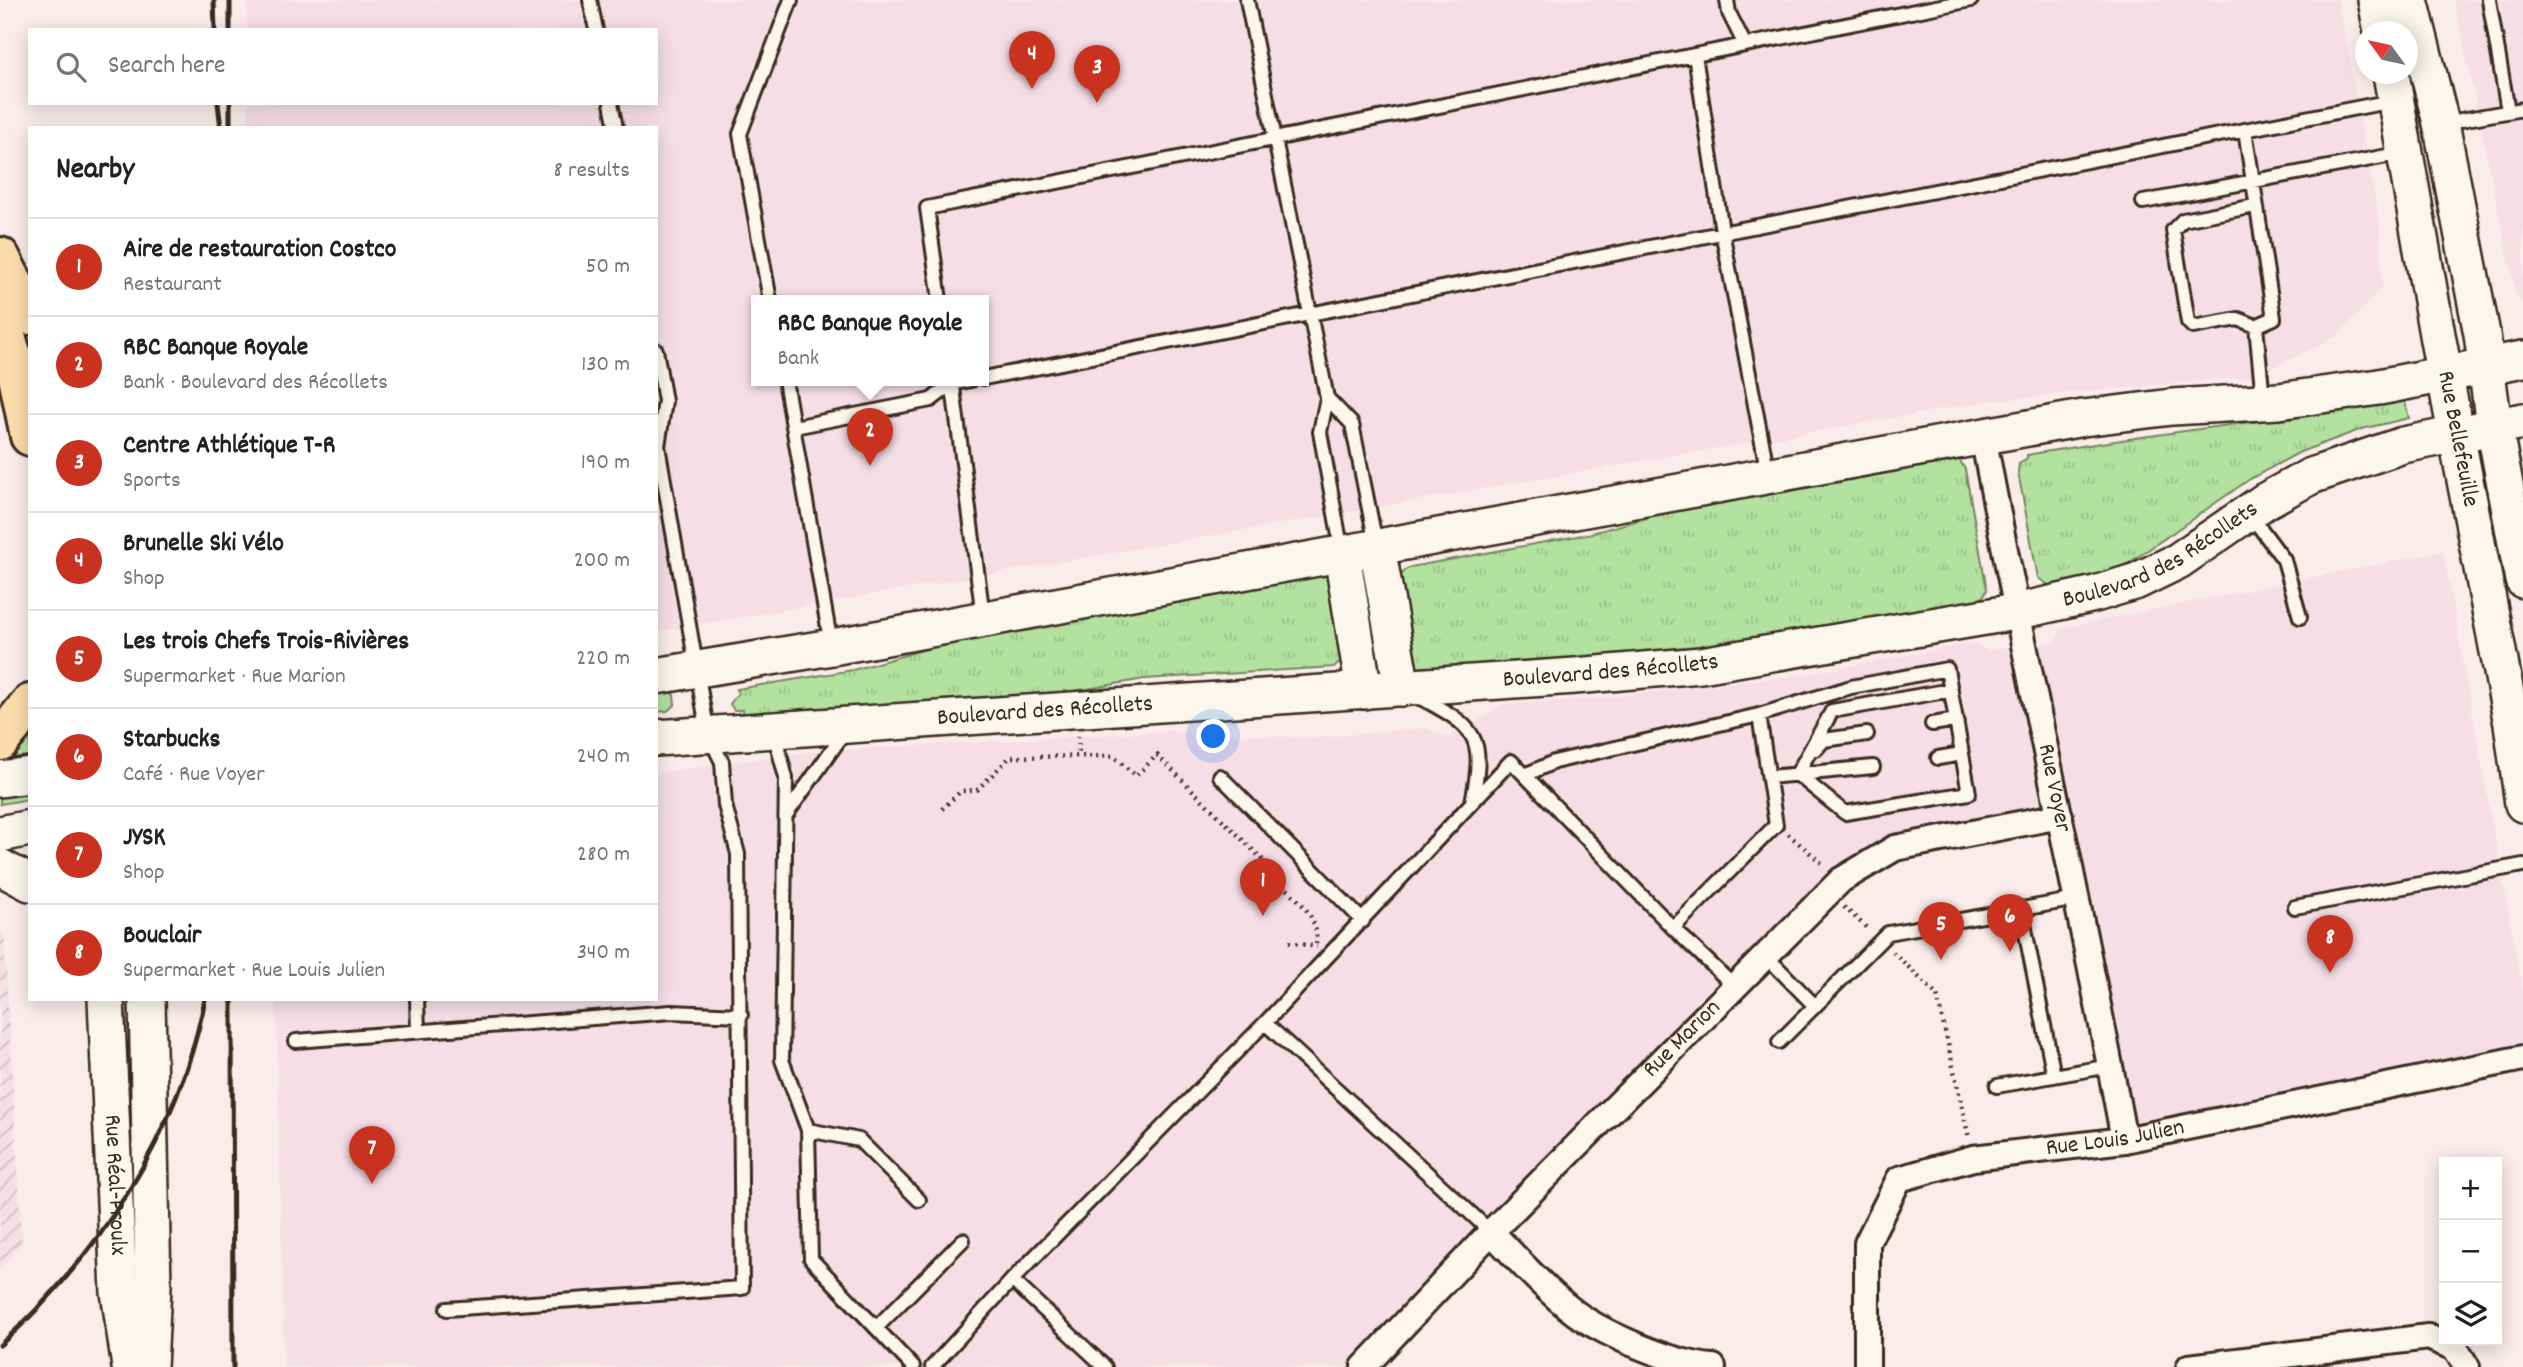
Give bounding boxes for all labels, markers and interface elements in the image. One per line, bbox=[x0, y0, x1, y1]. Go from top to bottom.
north arrow bbox=[2355, 21, 2418, 84]
search box bbox=[28, 28, 658, 105]
pin: 4 bbox=[1009, 31, 1055, 89]
pin: 3 bbox=[1074, 45, 1120, 103]
icon: search bbox=[52, 48, 90, 86]
text: Search here bbox=[108, 48, 226, 85]
text: Nearby bbox=[56, 150, 134, 193]
text: 8 results bbox=[554, 155, 630, 188]
text: Aire de restauration Costco bbox=[123, 232, 396, 269]
text: 1 bbox=[76, 251, 82, 284]
text: 50 m bbox=[586, 251, 630, 284]
text: Restaurant bbox=[123, 269, 222, 302]
popup bbox=[751, 295, 989, 386]
text: RBC Banque Royale bbox=[777, 306, 963, 343]
text: RBC Banque Royale bbox=[123, 330, 308, 367]
text: Bank bbox=[777, 343, 819, 376]
text: 2 bbox=[74, 349, 84, 382]
text: 130 m bbox=[581, 349, 630, 382]
text: Bank · Boulevard des Récollets bbox=[123, 367, 388, 400]
street label: Rue Bellefeuille bbox=[2427, 368, 2487, 510]
pin: 2 bbox=[847, 408, 893, 466]
text: Centre Athlétique T-R bbox=[123, 428, 336, 465]
text: 3 bbox=[74, 447, 84, 480]
text: 190 m bbox=[581, 447, 630, 480]
text: Sports bbox=[123, 465, 181, 498]
street label: Boulevard des Récollets bbox=[2060, 493, 2266, 618]
text: Brunelle Ski Vélo bbox=[123, 526, 284, 563]
text: 4 bbox=[74, 545, 84, 578]
text: 200 m bbox=[574, 545, 630, 578]
text: Shop bbox=[123, 563, 165, 596]
text: Les trois Chefs Trois-Rivières bbox=[123, 624, 409, 661]
text: 5 bbox=[74, 643, 84, 676]
text: 220 m bbox=[576, 643, 630, 676]
street label: Boulevard des Récollets bbox=[1502, 645, 1721, 698]
text: Supermarket · Rue Marion bbox=[123, 661, 346, 694]
street label: Boulevard des Récollets bbox=[936, 688, 1154, 736]
your location bbox=[1196, 719, 1230, 753]
text: Starbucks bbox=[123, 722, 220, 759]
text: 6 bbox=[73, 741, 85, 774]
text: 240 m bbox=[577, 741, 630, 774]
street label: Rue Voyer bbox=[2028, 741, 2079, 835]
text: Café · Rue Voyer bbox=[123, 759, 265, 792]
text: JYSK bbox=[123, 820, 165, 857]
text: 7 bbox=[75, 839, 83, 872]
text: 280 m bbox=[577, 839, 630, 872]
text: Shop bbox=[123, 857, 165, 890]
pin: 1 bbox=[1240, 858, 1286, 916]
pin: 6 bbox=[1987, 894, 2033, 952]
pin: 5 bbox=[1918, 902, 1964, 960]
pin: 8 bbox=[2307, 915, 2353, 973]
text: Bouclair bbox=[123, 918, 201, 955]
text: 8 bbox=[74, 937, 84, 970]
text: 340 m bbox=[577, 937, 630, 970]
text: Supermarket · Rue Louis Julien bbox=[123, 955, 385, 988]
street label: Rue Marion bbox=[1636, 992, 1729, 1086]
street label: Rue Louis Julien bbox=[2044, 1111, 2188, 1166]
street label: Rue Réal-Proulx bbox=[94, 1114, 134, 1256]
pin: 7 bbox=[349, 1126, 395, 1184]
map controls bbox=[2439, 1157, 2502, 1346]
button: + bbox=[2439, 1157, 2502, 1220]
button: − bbox=[2439, 1220, 2502, 1283]
button: layers bbox=[2439, 1283, 2502, 1346]

